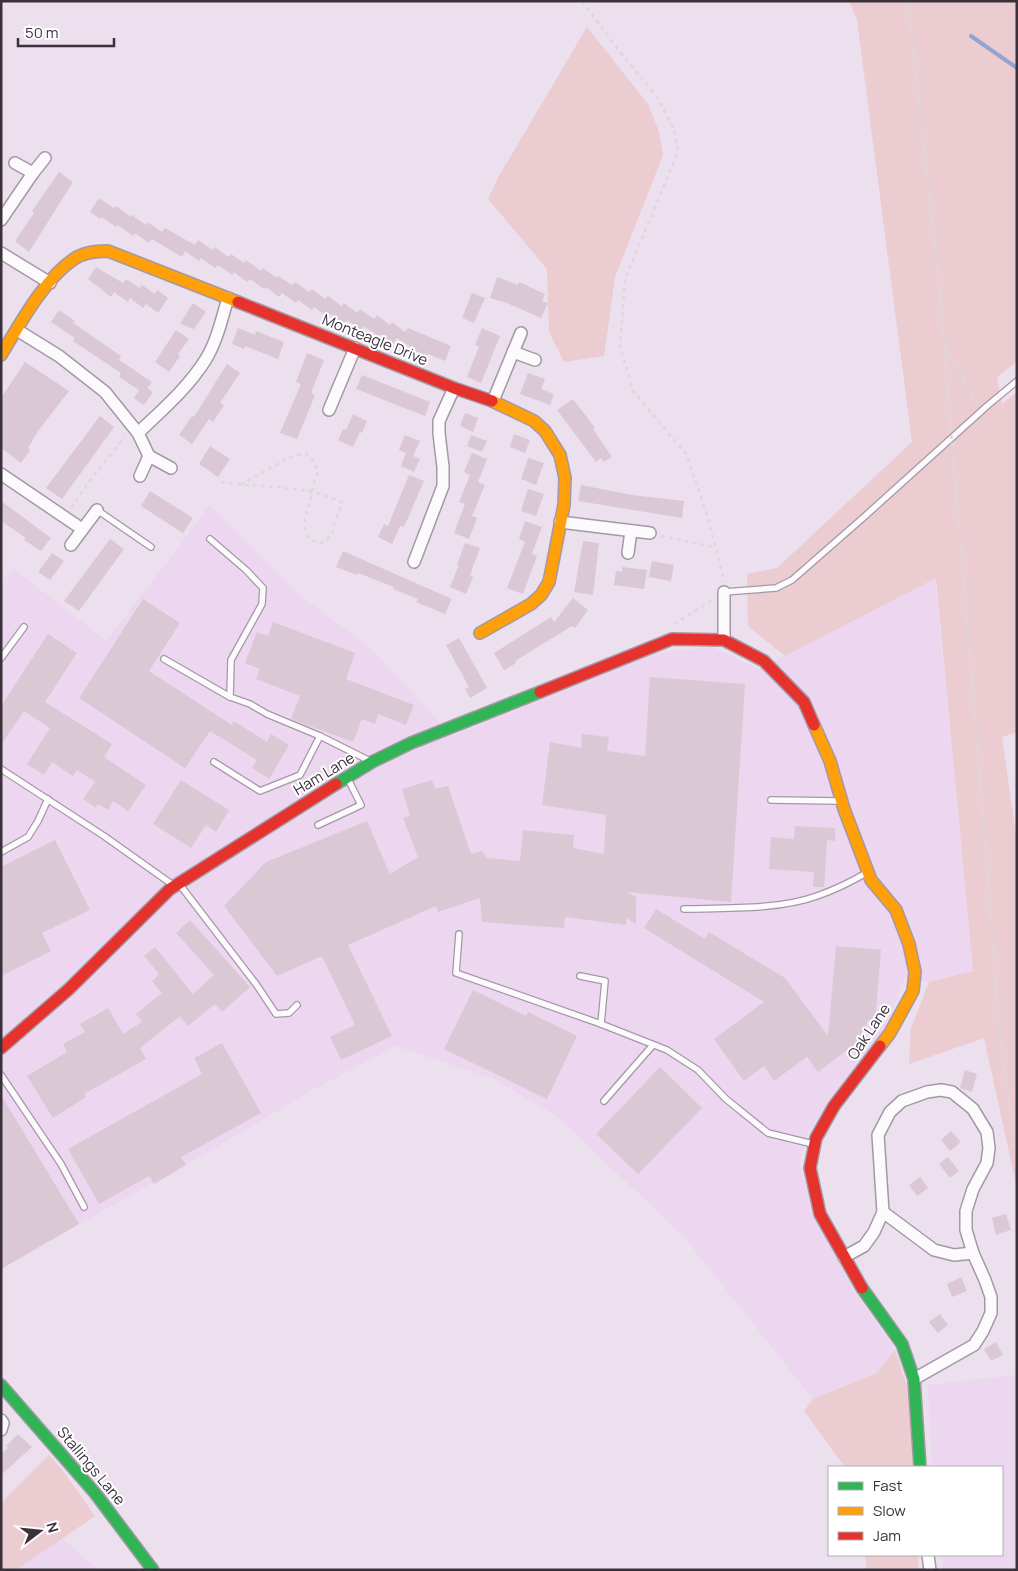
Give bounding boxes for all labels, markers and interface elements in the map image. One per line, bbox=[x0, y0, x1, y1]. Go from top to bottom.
scale bar bbox=[18, 15, 114, 47]
text: 50 m bbox=[25, 22, 59, 43]
street label: Monteagle Drive bbox=[319, 309, 431, 370]
street label: Ham Lane bbox=[289, 747, 358, 800]
street label: Oak Lane bbox=[842, 999, 895, 1064]
street label: Stallings Lane bbox=[52, 1422, 131, 1510]
legend bbox=[828, 1466, 1003, 1556]
text: Fast bbox=[873, 1475, 902, 1496]
text: Slow bbox=[873, 1500, 906, 1521]
north arrow bbox=[15, 1506, 65, 1556]
text: N bbox=[42, 1520, 63, 1535]
text: Jam bbox=[873, 1525, 901, 1546]

